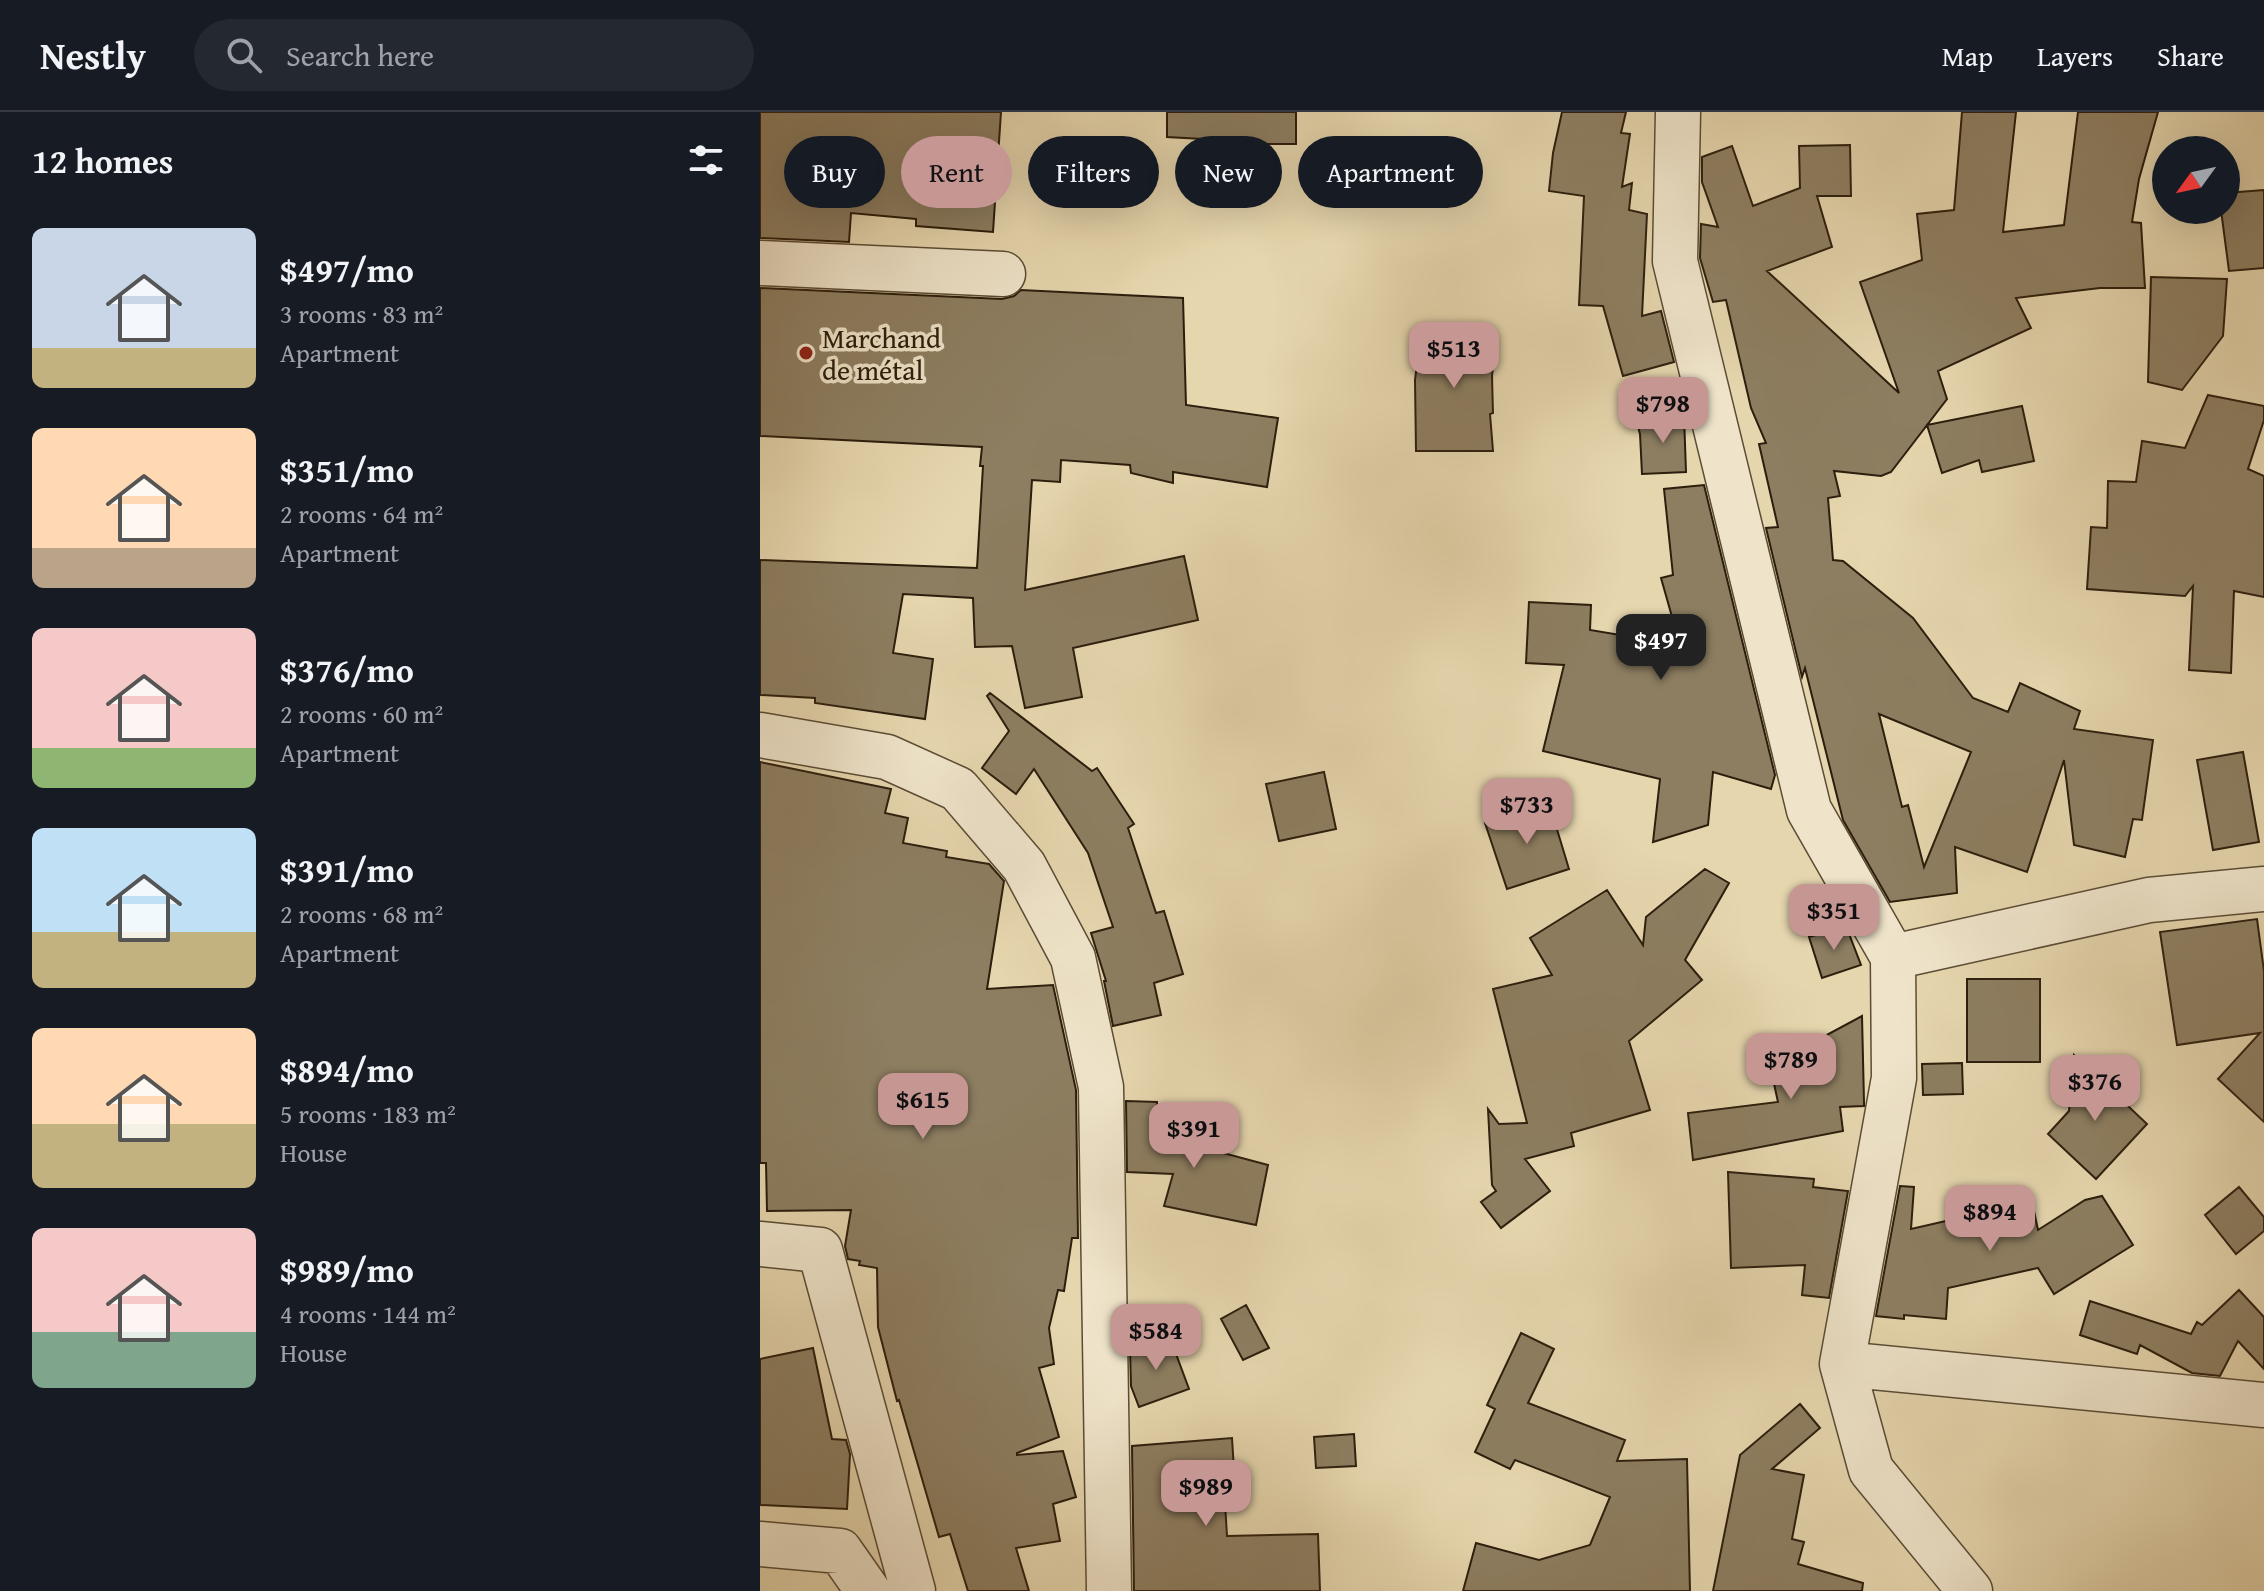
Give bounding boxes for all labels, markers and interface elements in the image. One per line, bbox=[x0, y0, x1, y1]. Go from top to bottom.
search box bbox=[194, 19, 754, 91]
text: Nestly bbox=[40, 27, 146, 83]
icon: search bbox=[222, 33, 266, 77]
text: Search here bbox=[286, 33, 434, 77]
text: Map bbox=[1942, 35, 1993, 76]
text: Layers bbox=[2037, 35, 2113, 76]
text: Share bbox=[2157, 35, 2224, 76]
text: 12 homes bbox=[32, 136, 173, 185]
chip: Buy bbox=[784, 136, 885, 208]
chip: Rent bbox=[901, 136, 1012, 208]
chip: Filters bbox=[1028, 136, 1159, 208]
chip: New bbox=[1175, 136, 1282, 208]
chip: Apartment bbox=[1298, 136, 1483, 208]
north arrow bbox=[2152, 136, 2240, 224]
map controls bbox=[2152, 136, 2240, 224]
icon: filters bbox=[684, 138, 728, 182]
text: $497/mo bbox=[280, 245, 414, 294]
icon: home bbox=[96, 260, 192, 356]
text: 3 rooms · 83 m² bbox=[280, 294, 443, 333]
place label: Marchand de métal bbox=[822, 317, 941, 390]
pin: $513 bbox=[1407, 322, 1501, 390]
text: $513 bbox=[1427, 328, 1481, 367]
text: Apartment bbox=[280, 333, 399, 372]
marker: Marchand de métal bbox=[797, 344, 815, 362]
pin: $798 bbox=[1616, 377, 1710, 445]
text: $798 bbox=[1636, 383, 1690, 422]
text: $351/mo bbox=[280, 445, 414, 494]
icon: home bbox=[96, 460, 192, 556]
text: 2 rooms · 64 m² bbox=[280, 494, 443, 533]
text: Apartment bbox=[280, 533, 399, 572]
pin: $497 bbox=[1614, 614, 1708, 682]
text: $497 bbox=[1634, 620, 1688, 659]
text: $376/mo bbox=[280, 645, 414, 694]
icon: home bbox=[96, 660, 192, 756]
text: 2 rooms · 60 m² bbox=[280, 694, 443, 733]
text: Apartment bbox=[280, 733, 399, 772]
pin: $733 bbox=[1480, 778, 1574, 846]
text: $733 bbox=[1500, 784, 1554, 823]
text: $391/mo bbox=[280, 845, 414, 894]
icon: home bbox=[96, 860, 192, 956]
pin: $351 bbox=[1787, 884, 1881, 952]
text: $351 bbox=[1807, 890, 1861, 929]
text: 2 rooms · 68 m² bbox=[280, 894, 443, 933]
text: Apartment bbox=[280, 933, 399, 972]
pin: $789 bbox=[1744, 1033, 1838, 1101]
text: $789 bbox=[1764, 1039, 1818, 1078]
text: $894/mo bbox=[280, 1045, 414, 1094]
pin: $376 bbox=[2048, 1055, 2142, 1123]
icon: home bbox=[96, 1060, 192, 1156]
text: $376 bbox=[2068, 1061, 2122, 1100]
pin: $615 bbox=[876, 1073, 970, 1141]
text: $615 bbox=[896, 1079, 950, 1118]
text: 5 rooms · 183 m² bbox=[280, 1094, 456, 1133]
pin: $391 bbox=[1147, 1102, 1241, 1170]
text: $391 bbox=[1167, 1108, 1221, 1147]
text: House bbox=[280, 1133, 347, 1172]
pin: $894 bbox=[1943, 1185, 2037, 1253]
text: $894 bbox=[1963, 1191, 2017, 1230]
text: $989/mo bbox=[280, 1245, 414, 1294]
icon: home bbox=[96, 1260, 192, 1356]
text: 4 rooms · 144 m² bbox=[280, 1294, 456, 1333]
pin: $584 bbox=[1109, 1304, 1203, 1372]
text: $584 bbox=[1129, 1310, 1183, 1349]
text: House bbox=[280, 1333, 347, 1372]
pin: $989 bbox=[1159, 1460, 1253, 1528]
text: $989 bbox=[1179, 1466, 1233, 1505]

